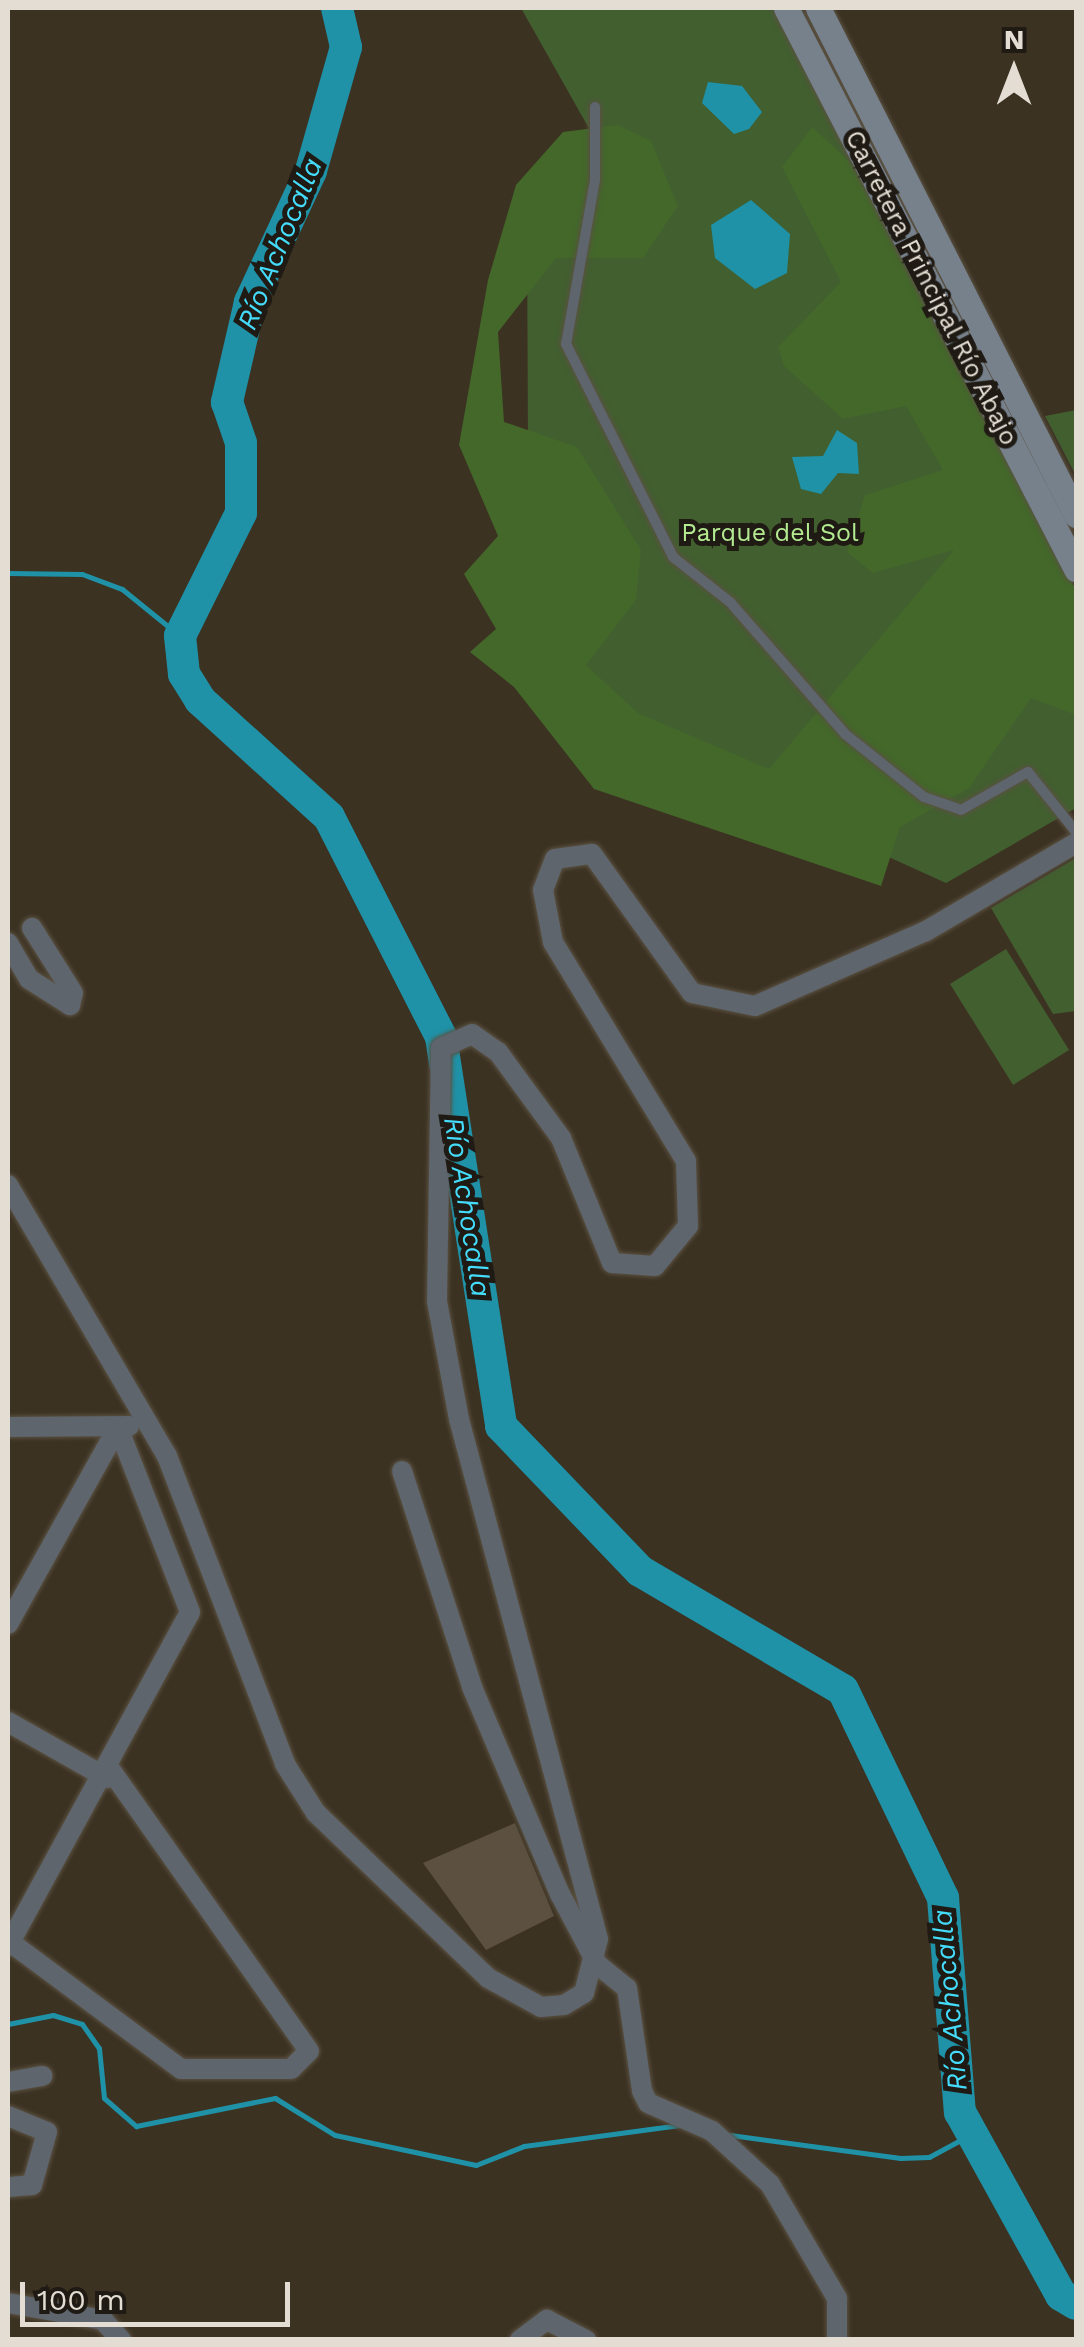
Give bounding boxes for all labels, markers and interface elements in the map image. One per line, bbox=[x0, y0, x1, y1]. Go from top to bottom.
north arrow bbox=[964, 20, 1064, 120]
text: N bbox=[1004, 23, 1024, 56]
street label: Carretera Principal Río Abajo bbox=[838, 125, 1024, 451]
water label: Río Achocalla bbox=[230, 153, 330, 335]
park label: Parque del Sol bbox=[681, 518, 859, 548]
water label: Río Achocalla bbox=[436, 1114, 498, 1300]
water label: Río Achocalla bbox=[925, 1907, 975, 2093]
scale bar bbox=[25, 2262, 295, 2324]
text: 100 m bbox=[37, 2282, 125, 2317]

